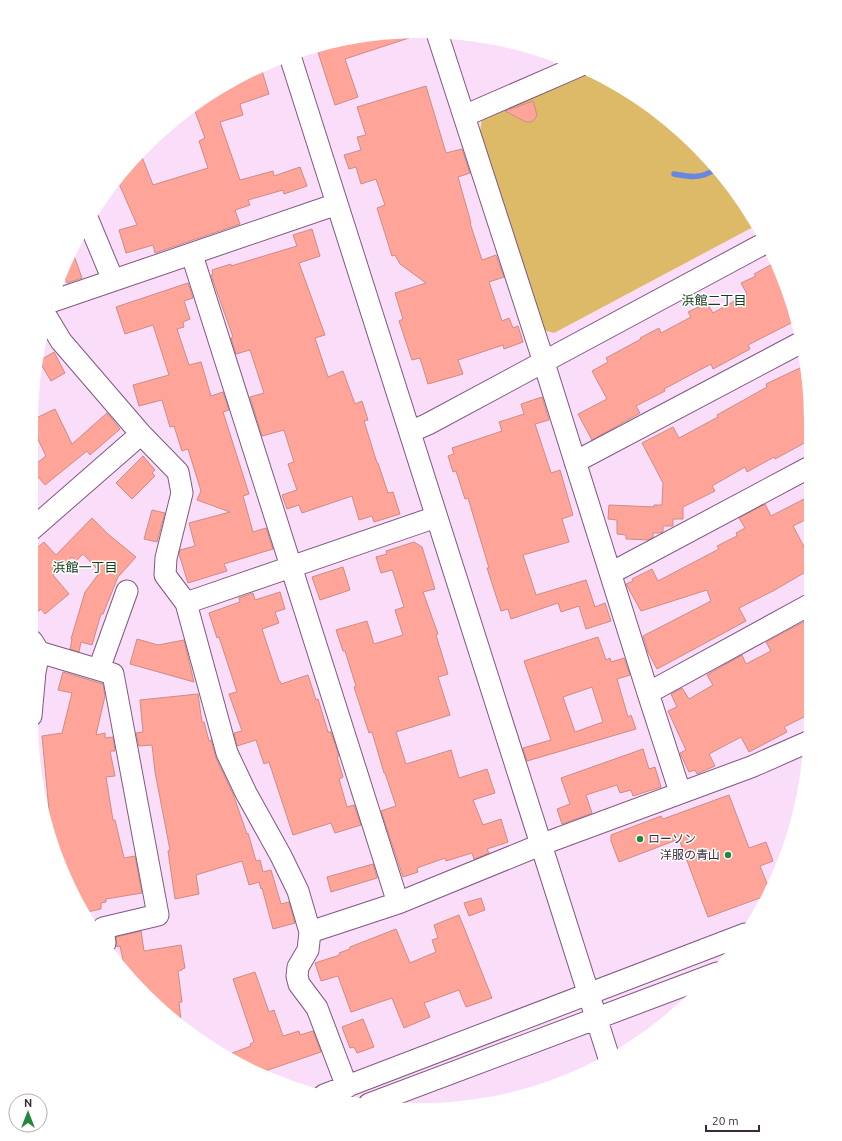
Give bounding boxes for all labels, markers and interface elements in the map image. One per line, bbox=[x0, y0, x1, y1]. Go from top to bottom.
district label: 浜館二丁目 bbox=[681, 293, 747, 307]
district label: 浜館一丁目 bbox=[52, 560, 118, 574]
place label: ローソン bbox=[648, 832, 696, 845]
marker: ローソン bbox=[635, 834, 645, 844]
place label: 洋服の青山 bbox=[660, 848, 720, 861]
marker: 洋服の青山 bbox=[723, 850, 733, 860]
north arrow bbox=[8, 1093, 48, 1133]
text: N bbox=[24, 1097, 32, 1109]
scale bar bbox=[706, 1107, 759, 1133]
text: 20 m bbox=[712, 1114, 739, 1127]

